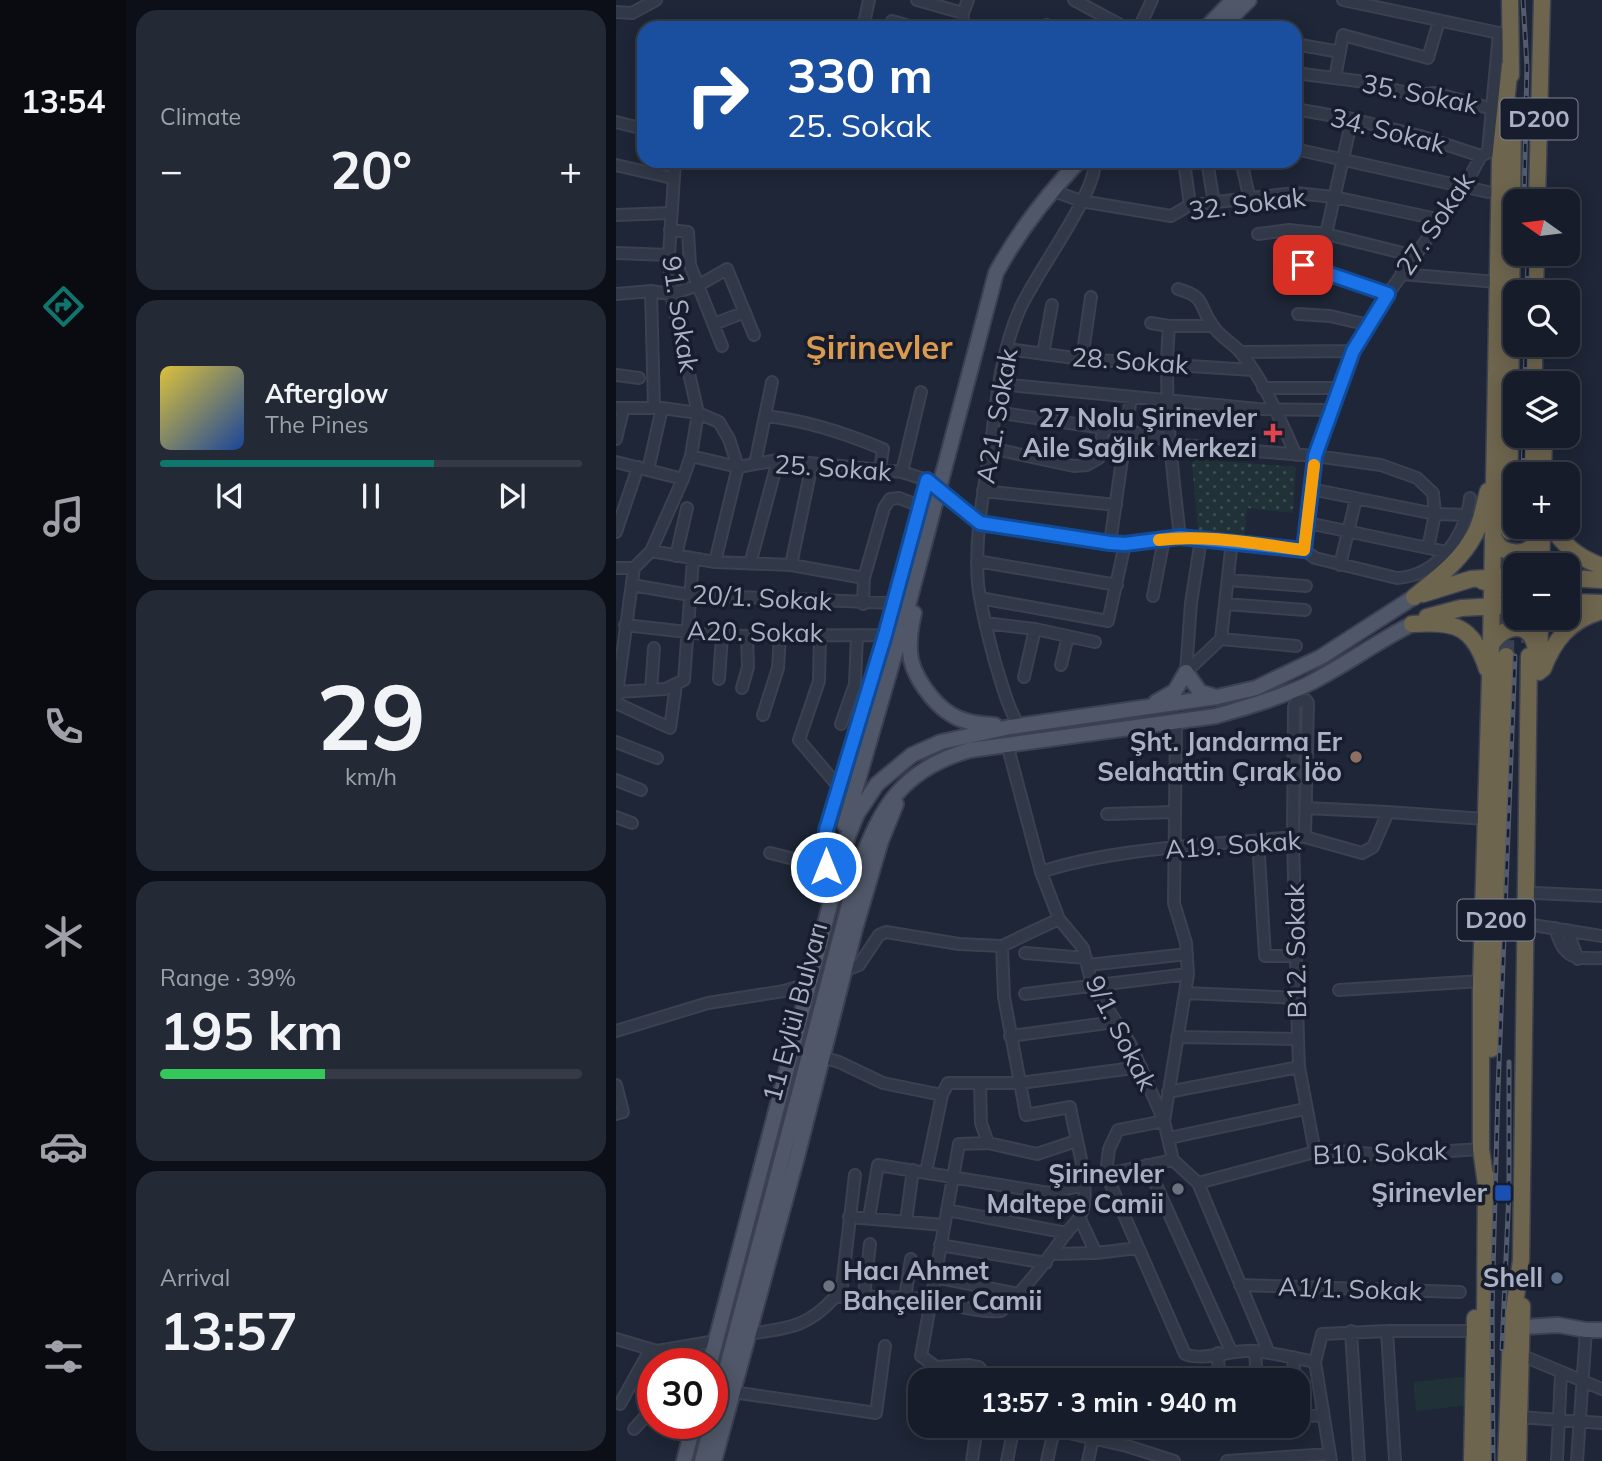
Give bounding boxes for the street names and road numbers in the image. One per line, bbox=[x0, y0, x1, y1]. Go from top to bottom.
street label: 35. Sokak bbox=[1359, 66, 1481, 121]
road number: D200 bbox=[1500, 98, 1578, 140]
street label: 34. Sokak bbox=[1327, 100, 1450, 161]
street label: 27. Sokak bbox=[1388, 165, 1481, 282]
street label: 32. Sokak bbox=[1187, 180, 1308, 227]
street label: 91. Sokak bbox=[655, 253, 706, 375]
street label: 28. Sokak bbox=[1070, 340, 1190, 381]
street label: A21. Sokak bbox=[968, 345, 1025, 486]
street label: 25. Sokak bbox=[773, 447, 893, 488]
street label: 20/1. Sokak bbox=[691, 577, 834, 618]
street label: A20. Sokak bbox=[687, 614, 824, 649]
street label: A19. Sokak bbox=[1164, 823, 1303, 866]
street label: B12. Sokak bbox=[1278, 883, 1313, 1019]
road number: D200 bbox=[1458, 900, 1534, 940]
street label: 11 Eylül Bulvarı bbox=[755, 918, 834, 1105]
street label: 9/1. Sokak bbox=[1078, 970, 1165, 1096]
street label: B10. Sokak bbox=[1312, 1134, 1449, 1171]
street label: A1/1. Sokak bbox=[1278, 1270, 1423, 1308]

